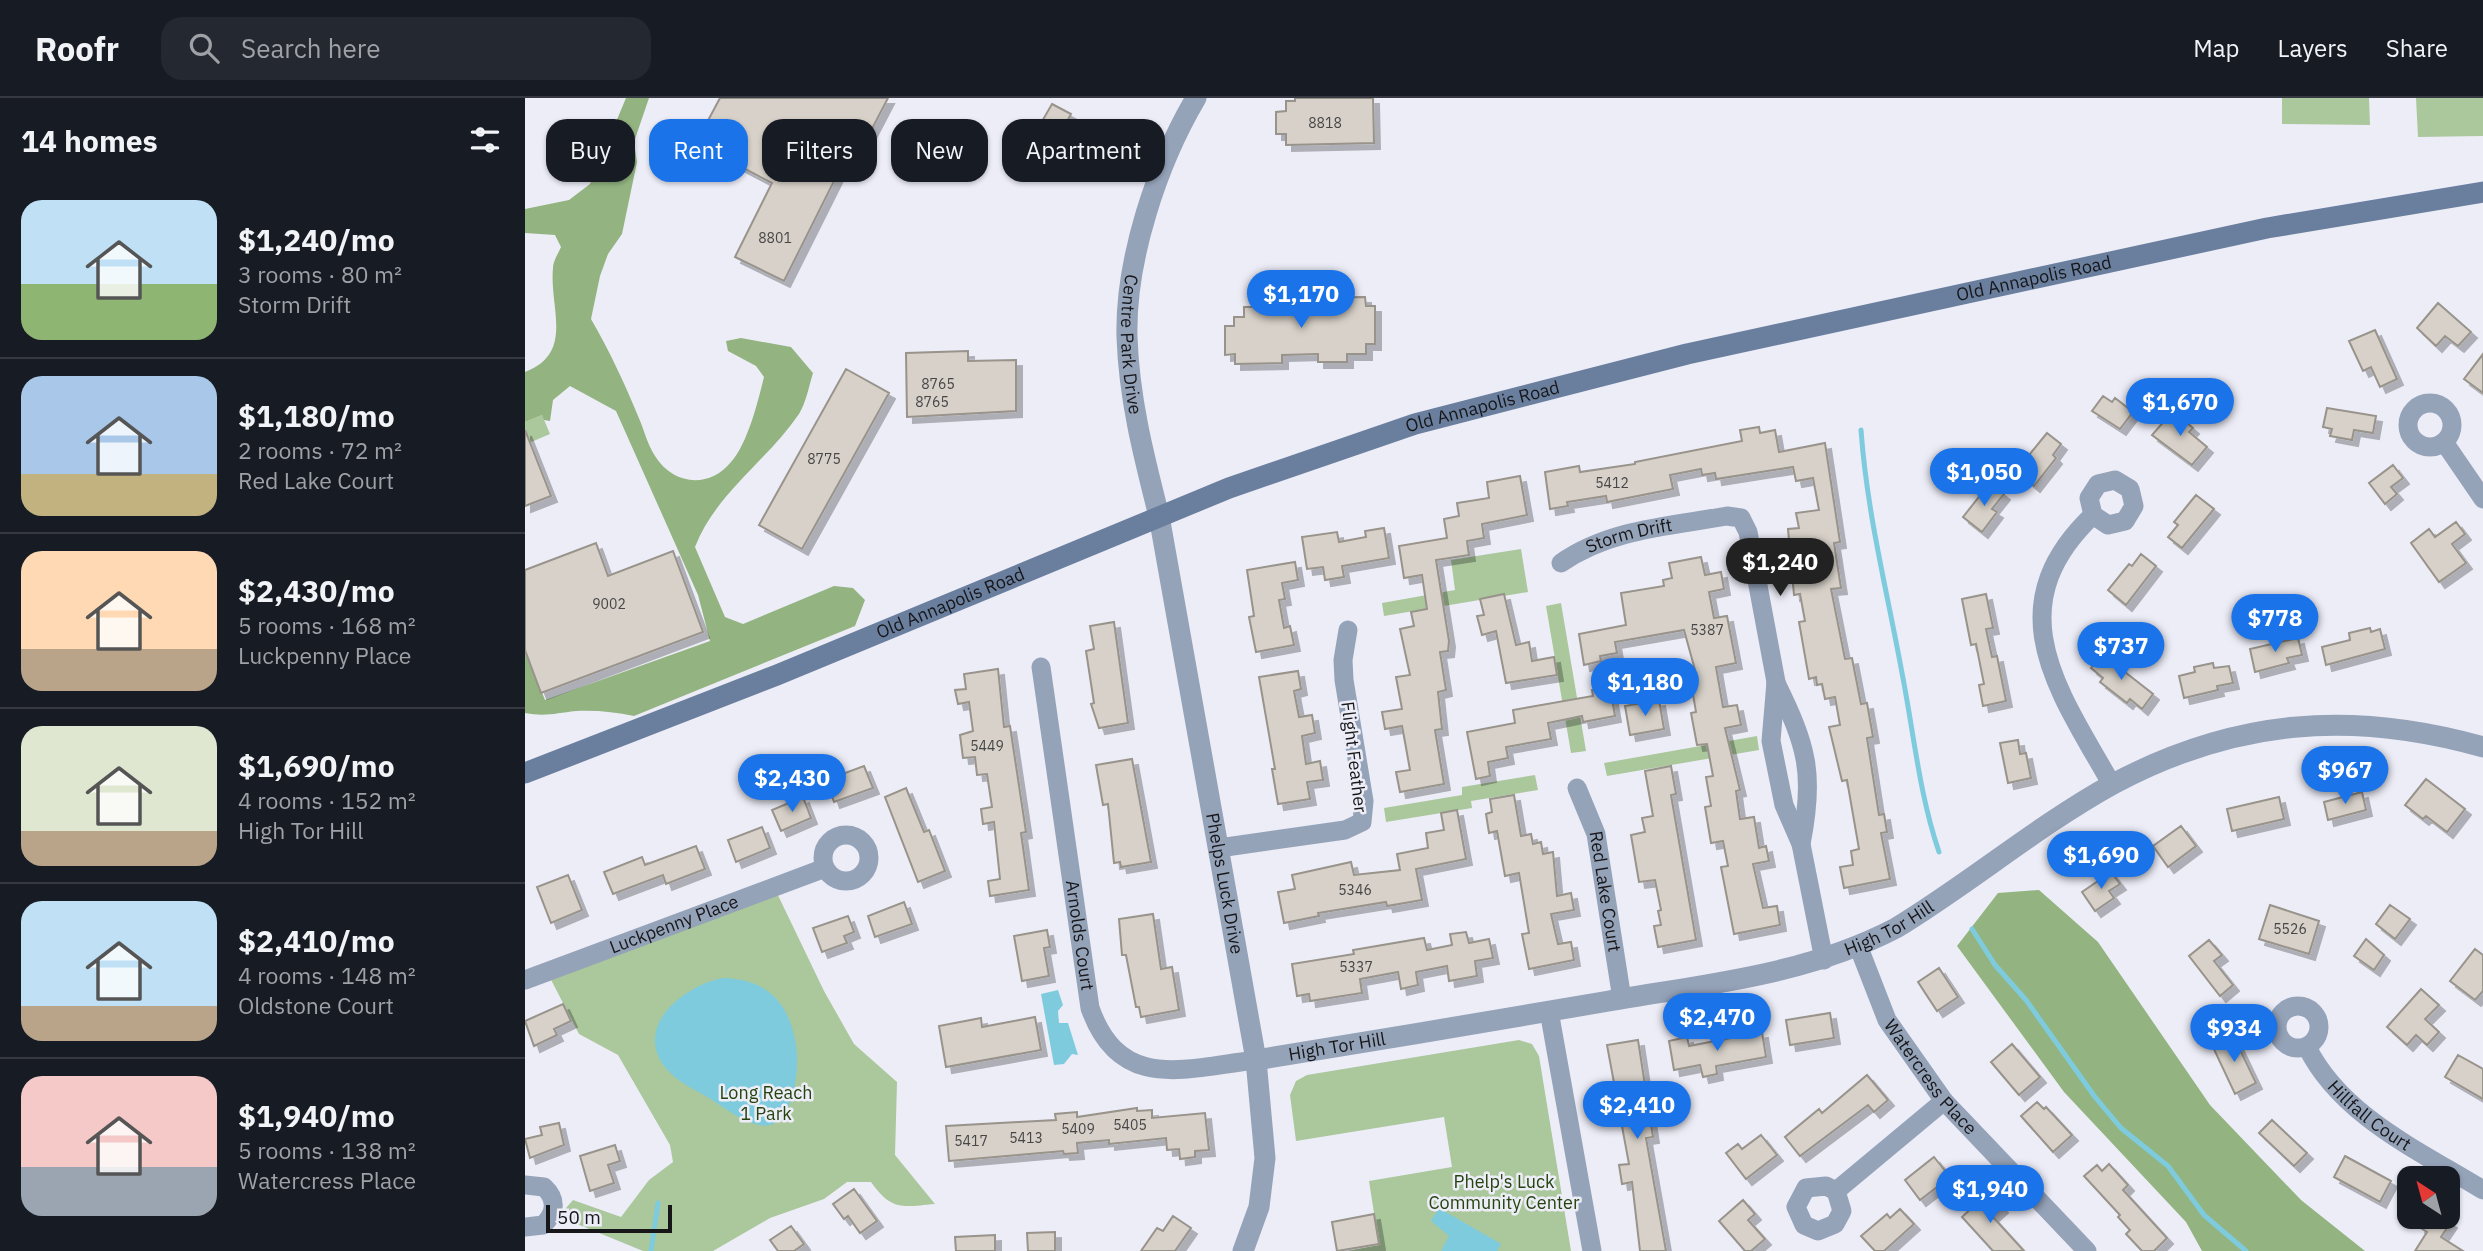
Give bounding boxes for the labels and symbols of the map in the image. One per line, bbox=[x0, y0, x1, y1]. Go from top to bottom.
house number: 8818 bbox=[1308, 114, 1342, 132]
house number: 8801 bbox=[758, 229, 792, 247]
street label: Old Annapolis Road bbox=[1954, 250, 2114, 306]
pin: $1,170 bbox=[1244, 271, 1358, 330]
street label: Centre Park Drive bbox=[1116, 273, 1147, 416]
house number: 8765 bbox=[921, 375, 955, 393]
street label: Old Annapolis Road bbox=[1402, 375, 1562, 437]
pin: $1,670 bbox=[2123, 378, 2237, 438]
house number: 8765 bbox=[915, 393, 949, 411]
pin: $1,050 bbox=[1927, 448, 2041, 508]
house number: 8775 bbox=[807, 450, 841, 468]
house number: 5412 bbox=[1595, 474, 1629, 492]
street label: Storm Drift bbox=[1582, 513, 1674, 558]
pin: $1,240 bbox=[1723, 538, 1837, 598]
street label: Old Annapolis Road bbox=[873, 562, 1028, 644]
pin: $778 bbox=[2234, 594, 2316, 654]
house number: 9002 bbox=[592, 595, 626, 613]
house number: 5387 bbox=[1690, 621, 1724, 639]
pin: $737 bbox=[2080, 622, 2162, 682]
pin: $1,180 bbox=[1588, 658, 1702, 718]
street label: Flight Feather bbox=[1336, 700, 1373, 814]
house number: 5449 bbox=[970, 737, 1004, 755]
pin: $967 bbox=[2304, 746, 2386, 806]
pin: $2,430 bbox=[735, 754, 849, 814]
street label: Phelps Luck Drive bbox=[1201, 811, 1249, 956]
street label: Red Lake Court bbox=[1585, 829, 1626, 954]
pin: $1,690 bbox=[2044, 832, 2158, 891]
street label: Arnolds Court bbox=[1061, 878, 1099, 992]
house number: 5346 bbox=[1338, 881, 1372, 899]
street label: Luckpenny Place bbox=[606, 889, 742, 958]
street label: High Tor Hill bbox=[1841, 895, 1938, 961]
house number: 5526 bbox=[2273, 920, 2307, 938]
house number: 5337 bbox=[1339, 958, 1373, 976]
pin: $2,470 bbox=[1660, 993, 1774, 1053]
pin: $934 bbox=[2193, 1004, 2275, 1064]
street label: Watercress Place bbox=[1879, 1015, 1982, 1139]
street label: High Tor Hill bbox=[1287, 1027, 1387, 1066]
street label: Hillfall Court bbox=[2323, 1075, 2416, 1156]
park label: Long Reach 1 Park bbox=[720, 1081, 812, 1125]
pin: $2,410 bbox=[1580, 1082, 1694, 1141]
house number: 5405 bbox=[1113, 1116, 1147, 1134]
house number: 5409 bbox=[1061, 1120, 1095, 1138]
house number: 5413 bbox=[1009, 1129, 1043, 1147]
house number: 5417 bbox=[954, 1132, 988, 1150]
pin: $1,940 bbox=[1933, 1166, 2047, 1225]
north arrow bbox=[2397, 1166, 2461, 1228]
park label: Phelp's Luck Community Center bbox=[1428, 1170, 1580, 1214]
scale bar bbox=[546, 1202, 672, 1234]

